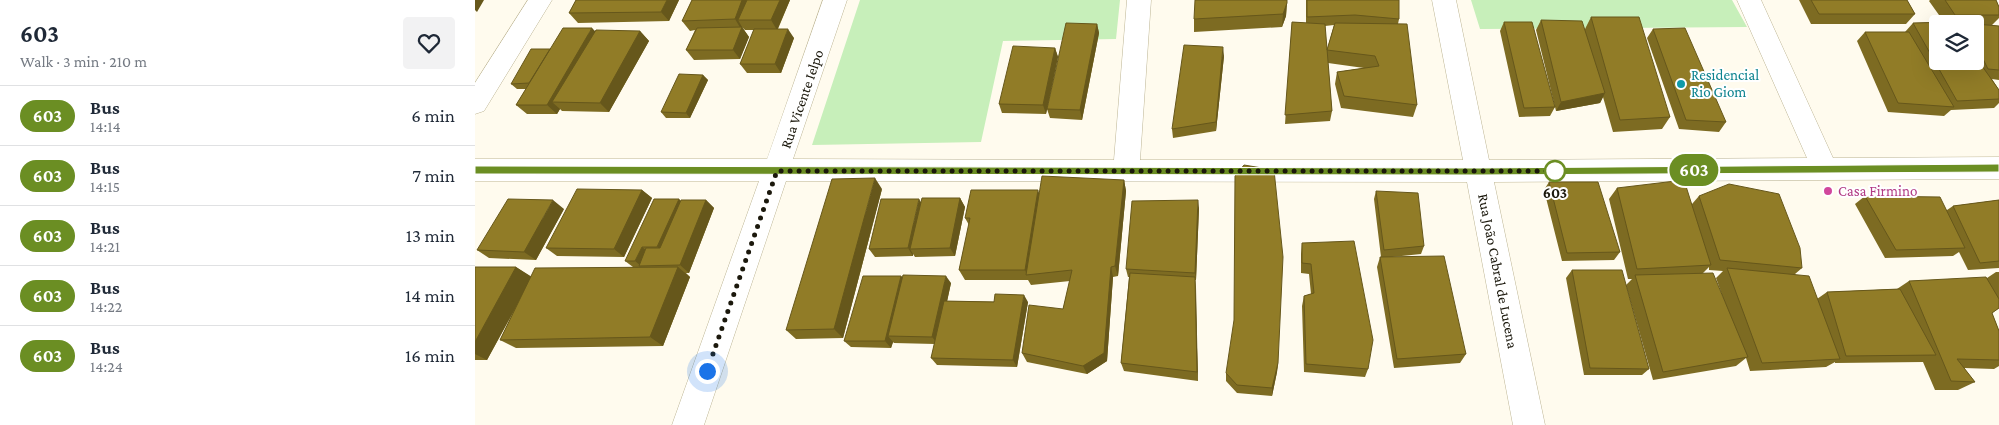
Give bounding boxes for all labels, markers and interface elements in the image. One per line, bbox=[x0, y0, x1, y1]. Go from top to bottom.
map controls bbox=[1929, 15, 1984, 70]
button: layers bbox=[1929, 15, 1984, 70]
button: heart bbox=[403, 17, 455, 69]
text: 603 bbox=[20, 20, 59, 47]
street label: Rua Vicente Ielpo bbox=[778, 47, 827, 151]
text: Walk · 3 min · 210 m bbox=[20, 53, 147, 70]
place label: Residencial Rio Giom bbox=[1691, 67, 1759, 100]
marker: Residencial Rio Giom bbox=[1675, 78, 1687, 90]
text: Bus bbox=[90, 97, 120, 118]
text: 6 min bbox=[411, 105, 455, 126]
text: 603 bbox=[33, 106, 62, 126]
text: 14:14 bbox=[90, 118, 121, 135]
line badge: 603 bbox=[1665, 154, 1723, 186]
text: Bus bbox=[90, 157, 120, 178]
marker: 603 bbox=[1544, 160, 1566, 182]
text: 603 bbox=[1679, 160, 1709, 180]
text: 7 min bbox=[412, 165, 455, 186]
text: 603 bbox=[33, 166, 62, 186]
text: 14:15 bbox=[90, 178, 120, 195]
place label: Casa Firmino bbox=[1838, 183, 1917, 199]
place label: 603 bbox=[1543, 185, 1567, 201]
marker: Casa Firmino bbox=[1822, 185, 1834, 197]
street label: Rua João Cabral de Lucena bbox=[1474, 192, 1521, 350]
text: Bus bbox=[90, 217, 120, 238]
text: 13 min bbox=[406, 225, 455, 246]
text: 603 bbox=[33, 226, 62, 246]
text: 14:21 bbox=[90, 238, 120, 255]
text: Bus bbox=[90, 277, 120, 298]
text: 14 min bbox=[405, 285, 455, 306]
text: 603 bbox=[33, 286, 62, 306]
text: 14:22 bbox=[90, 298, 122, 315]
text: Bus bbox=[90, 337, 120, 358]
text: 16 min bbox=[405, 345, 455, 366]
text: 603 bbox=[33, 346, 62, 366]
text: 14:24 bbox=[90, 358, 123, 375]
your location bbox=[695, 359, 720, 384]

